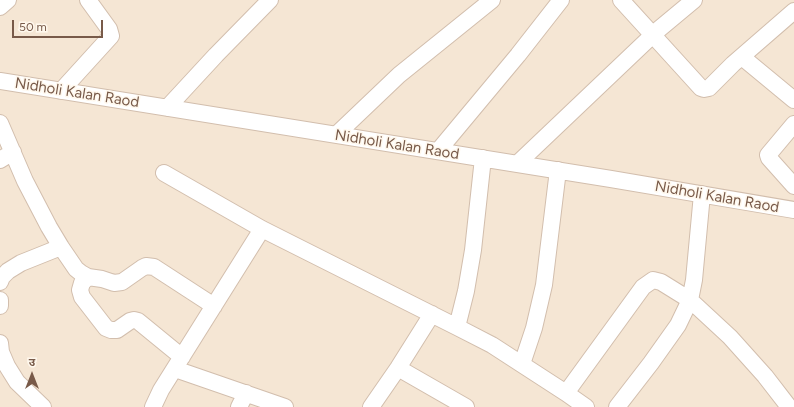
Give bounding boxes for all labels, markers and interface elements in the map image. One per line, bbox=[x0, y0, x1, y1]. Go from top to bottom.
scale bar bbox=[14, 12, 105, 38]
text: 50 m bbox=[19, 20, 47, 34]
street label: Nidholi Kalan Raod bbox=[14, 74, 140, 112]
street label: Nidholi Kalan Raod bbox=[334, 126, 460, 164]
street label: Nidholi Kalan Raod bbox=[654, 177, 780, 217]
north arrow bbox=[12, 355, 52, 395]
text: उ bbox=[29, 356, 35, 369]

